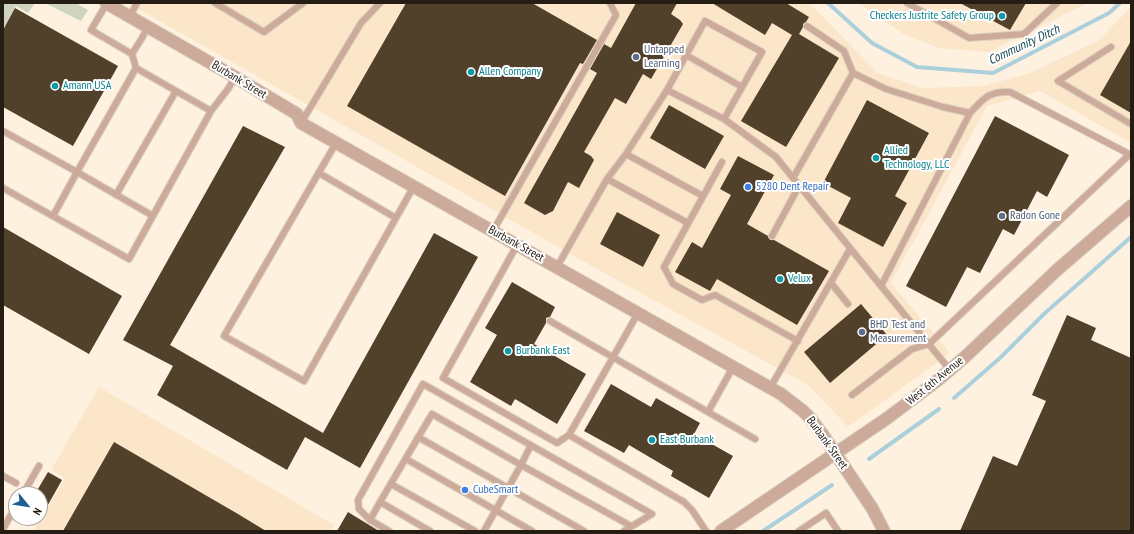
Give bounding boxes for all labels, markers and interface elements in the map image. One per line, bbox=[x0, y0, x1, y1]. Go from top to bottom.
place label: Checkers Justrite Safety Group bbox=[870, 9, 994, 23]
marker: Checkers Justrite Safety Group bbox=[997, 11, 1007, 21]
water label: Community Ditch bbox=[986, 22, 1062, 68]
place label: Untapped Learning bbox=[644, 43, 684, 71]
marker: Untapped Learning bbox=[631, 52, 641, 62]
street label: Burbank Street bbox=[209, 58, 269, 102]
place label: Allen Company bbox=[479, 65, 541, 79]
marker: Allen Company bbox=[466, 67, 476, 77]
place label: Amann USA bbox=[63, 79, 111, 93]
marker: Amann USA bbox=[50, 81, 60, 91]
place label: Allied Technology, LLC bbox=[884, 144, 950, 172]
marker: Allied Technology, LLC bbox=[871, 153, 881, 163]
place label: 5280 Dent Repair bbox=[756, 180, 829, 194]
marker: 5280 Dent Repair bbox=[743, 182, 753, 192]
place label: Radon Gone bbox=[1010, 209, 1060, 223]
marker: Radon Gone bbox=[997, 211, 1007, 221]
street label: Burbank Street bbox=[486, 223, 546, 265]
place label: Velux bbox=[788, 272, 811, 286]
marker: Velux bbox=[775, 274, 785, 284]
place label: BHD Test and Measurement bbox=[870, 318, 926, 346]
marker: BHD Test and Measurement bbox=[857, 327, 867, 337]
place label: Burbank East bbox=[516, 344, 570, 358]
marker: Burbank East bbox=[503, 346, 513, 356]
street label: West 6th Avenue bbox=[904, 354, 966, 408]
street label: Burbank Street bbox=[803, 414, 851, 472]
place label: East Burbank bbox=[660, 433, 714, 447]
marker: East Burbank bbox=[647, 435, 657, 445]
place label: CubeSmart bbox=[473, 483, 518, 497]
marker: CubeSmart bbox=[460, 485, 470, 495]
north arrow bbox=[8, 486, 48, 526]
text: N bbox=[30, 505, 45, 518]

